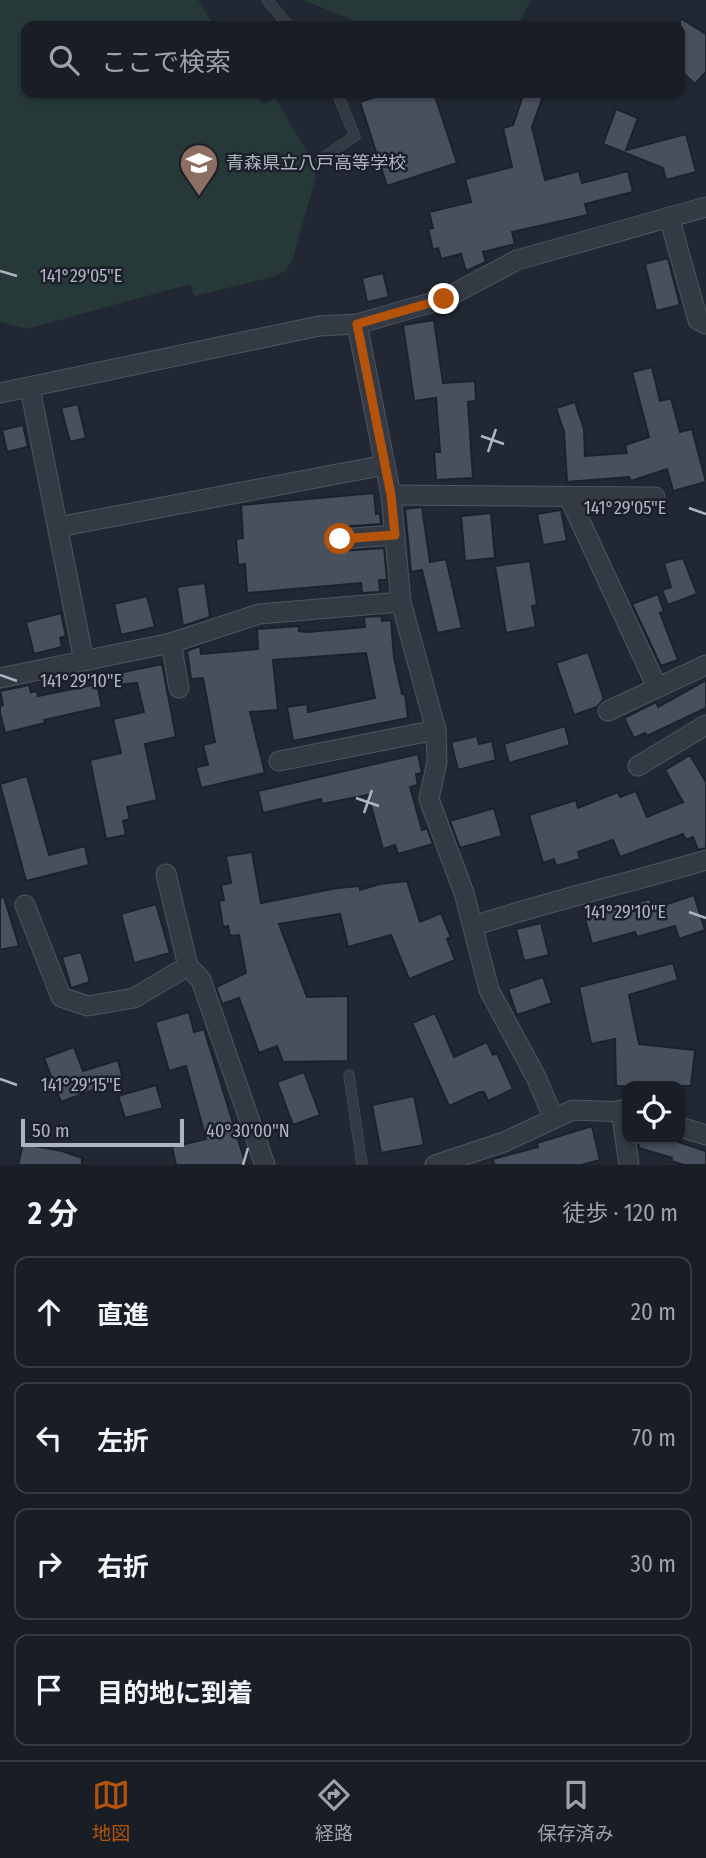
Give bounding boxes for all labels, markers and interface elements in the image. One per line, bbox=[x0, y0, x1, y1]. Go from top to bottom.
search box bbox=[21, 21, 685, 98]
icon: search bbox=[45, 41, 83, 79]
text: ここで検索 bbox=[101, 47, 231, 78]
school or university icon: 青森県立八戸高等学校 bbox=[178, 142, 220, 197]
place label: 青森県立八戸高等学校 bbox=[226, 152, 406, 174]
text: 141°29'05"E bbox=[40, 265, 122, 287]
route end bbox=[428, 283, 459, 314]
text: 141°29'05"E bbox=[584, 497, 666, 519]
route start bbox=[324, 523, 355, 554]
text: 141°29'10"E bbox=[40, 670, 122, 692]
text: 141°29'10"E bbox=[584, 901, 666, 923]
text: 141°29'15"E bbox=[41, 1074, 121, 1096]
map controls bbox=[622, 1081, 685, 1144]
button: locate bbox=[622, 1081, 685, 1144]
scale bar bbox=[21, 1116, 184, 1148]
text: 50 m bbox=[32, 1119, 70, 1142]
text: 40°30'00"N bbox=[206, 1120, 290, 1142]
text: 2 分 bbox=[28, 1196, 78, 1232]
text: 徒歩 · 120 m bbox=[562, 1199, 678, 1227]
icon: ahead bbox=[30, 1293, 68, 1331]
text: 20 m bbox=[631, 1298, 676, 1326]
text: 直進 bbox=[97, 1300, 149, 1331]
icon: left bbox=[30, 1419, 68, 1457]
text: 70 m bbox=[632, 1424, 676, 1452]
text: 左折 bbox=[97, 1426, 149, 1457]
icon: right bbox=[30, 1545, 68, 1583]
text: 30 m bbox=[631, 1550, 676, 1578]
text: 右折 bbox=[97, 1552, 149, 1583]
icon: arrive bbox=[30, 1671, 68, 1709]
text: 目的地に到着 bbox=[97, 1678, 253, 1709]
tab: 地図 bbox=[92, 1776, 130, 1845]
tab: 経路 bbox=[315, 1776, 353, 1845]
tab: 保存済み bbox=[538, 1776, 614, 1845]

